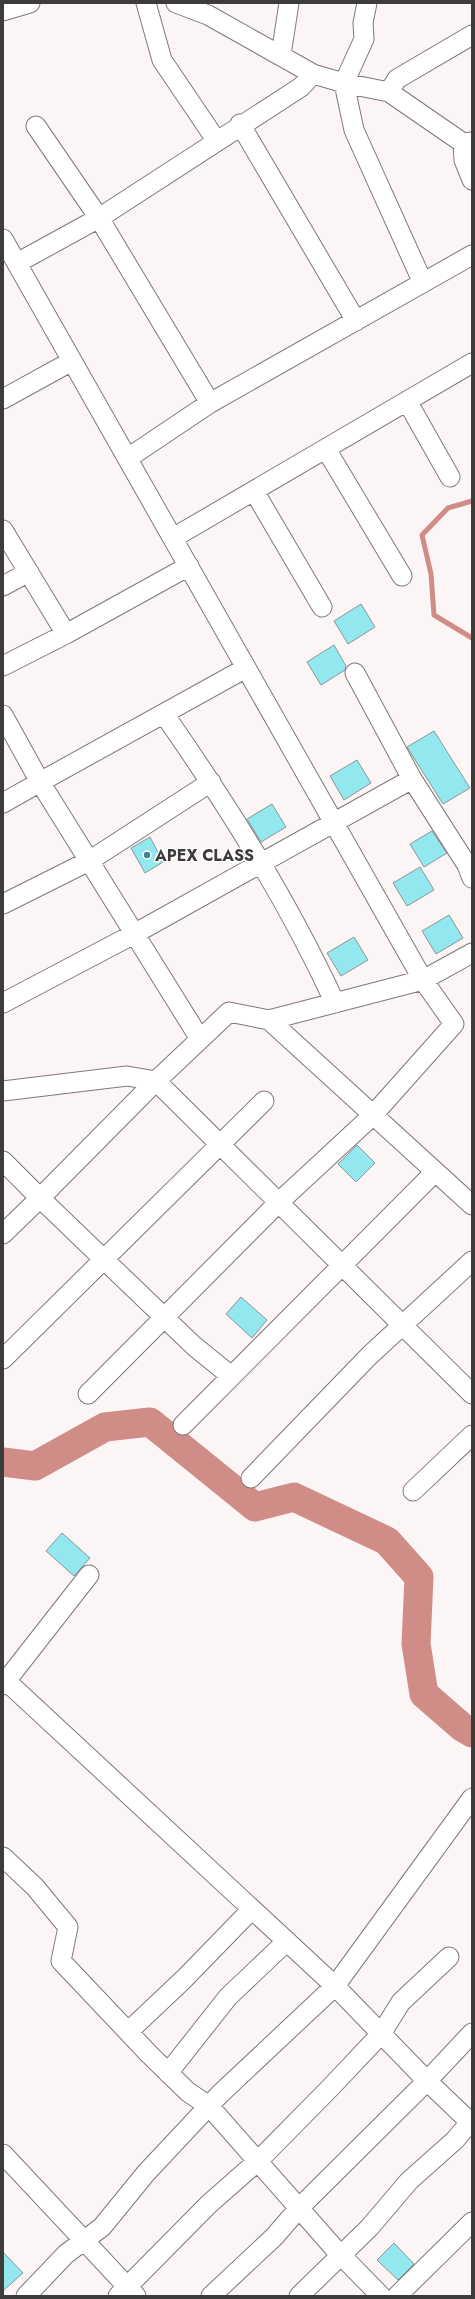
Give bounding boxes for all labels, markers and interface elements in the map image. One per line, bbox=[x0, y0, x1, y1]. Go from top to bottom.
place label: APEX CLASS bbox=[154, 844, 254, 867]
marker: APEX CLASS bbox=[142, 850, 152, 860]

